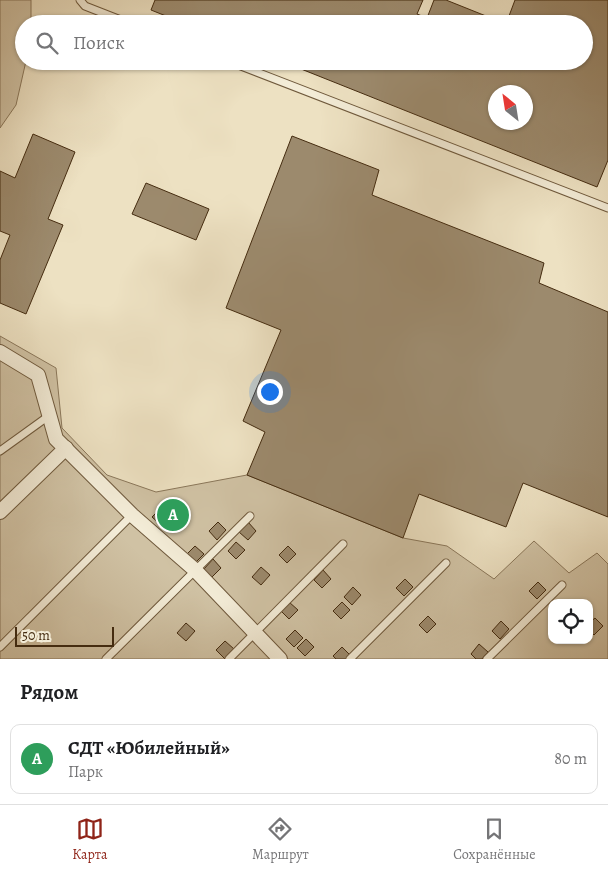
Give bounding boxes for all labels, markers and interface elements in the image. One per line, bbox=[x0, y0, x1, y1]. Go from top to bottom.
search box bbox=[15, 15, 593, 70]
icon: search bbox=[33, 29, 61, 57]
text: Поиск bbox=[73, 30, 125, 56]
north arrow bbox=[488, 85, 533, 130]
your location bbox=[257, 379, 283, 405]
pin: A bbox=[157, 496, 189, 534]
map controls bbox=[548, 599, 593, 644]
button: locate bbox=[548, 599, 593, 644]
scale bar bbox=[15, 624, 114, 647]
text: 50 m bbox=[22, 626, 50, 645]
text: Рядом bbox=[20, 678, 78, 706]
text: СДТ «Юбилейный» bbox=[68, 735, 230, 761]
text: A bbox=[32, 748, 42, 770]
text: 80 m bbox=[554, 748, 587, 770]
text: Парк bbox=[68, 761, 103, 783]
tab: Карта bbox=[72, 815, 108, 864]
tab: Маршрут bbox=[252, 815, 309, 864]
tab: Сохранённые bbox=[453, 815, 536, 864]

